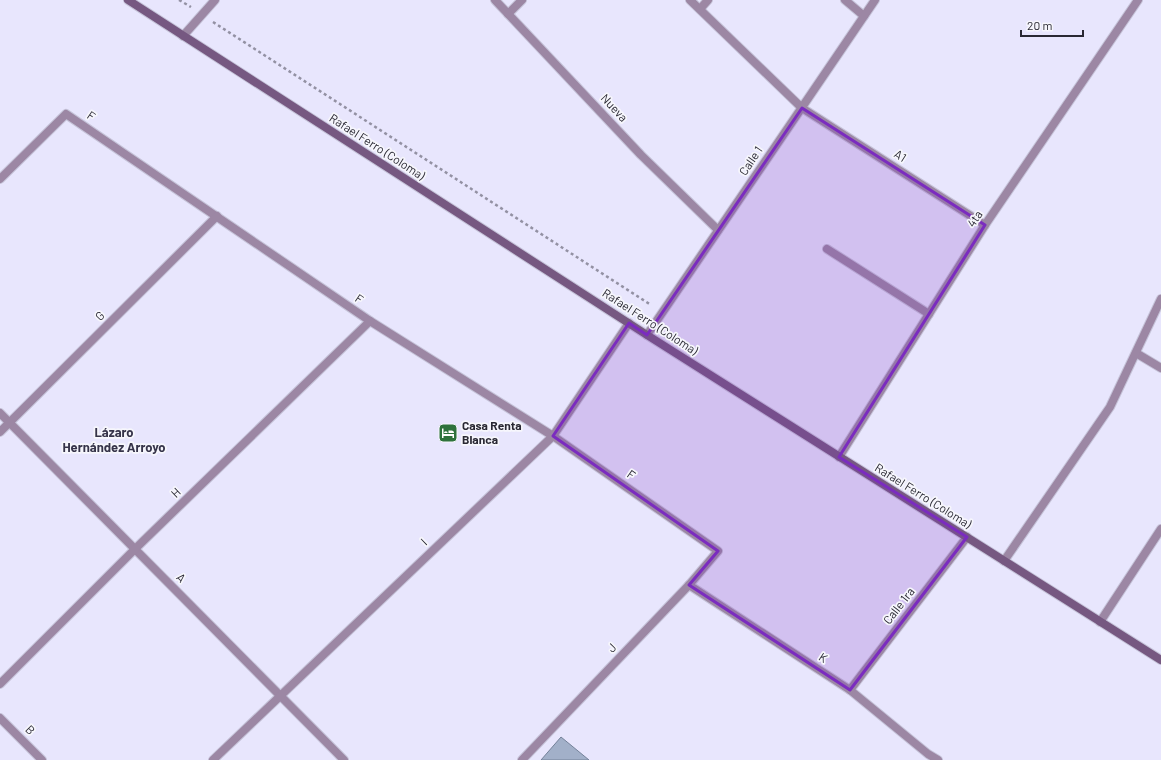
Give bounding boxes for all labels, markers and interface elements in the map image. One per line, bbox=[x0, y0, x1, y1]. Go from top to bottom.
scale bar bbox=[1021, 12, 1083, 38]
text: 20 m bbox=[1027, 18, 1053, 32]
street label: Nueva bbox=[599, 91, 631, 124]
street label: F bbox=[85, 107, 98, 123]
street label: Rafael Ferro (Coloma) bbox=[327, 110, 429, 183]
street label: Calle 1 bbox=[735, 143, 765, 178]
street label: A1 bbox=[892, 146, 909, 164]
street label: 4ta bbox=[964, 207, 985, 229]
street label: Rafael Ferro (Coloma) bbox=[600, 285, 702, 358]
street label: F bbox=[353, 290, 366, 306]
street label: G bbox=[92, 308, 107, 323]
place label: Casa Renta Blanca bbox=[462, 418, 522, 446]
hotel icon: Casa Renta Blanca bbox=[437, 422, 459, 444]
district label: Lázaro Hernández Arroyo bbox=[62, 424, 166, 455]
street label: Rafael Ferro (Coloma) bbox=[873, 460, 975, 531]
street label: F bbox=[625, 466, 639, 482]
street label: H bbox=[168, 485, 183, 500]
street label: I bbox=[417, 535, 429, 547]
street label: A bbox=[174, 570, 189, 585]
street label: Calle 1ra bbox=[880, 584, 917, 626]
street label: J bbox=[604, 640, 619, 655]
street label: K bbox=[817, 649, 831, 665]
street label: B bbox=[23, 722, 38, 737]

